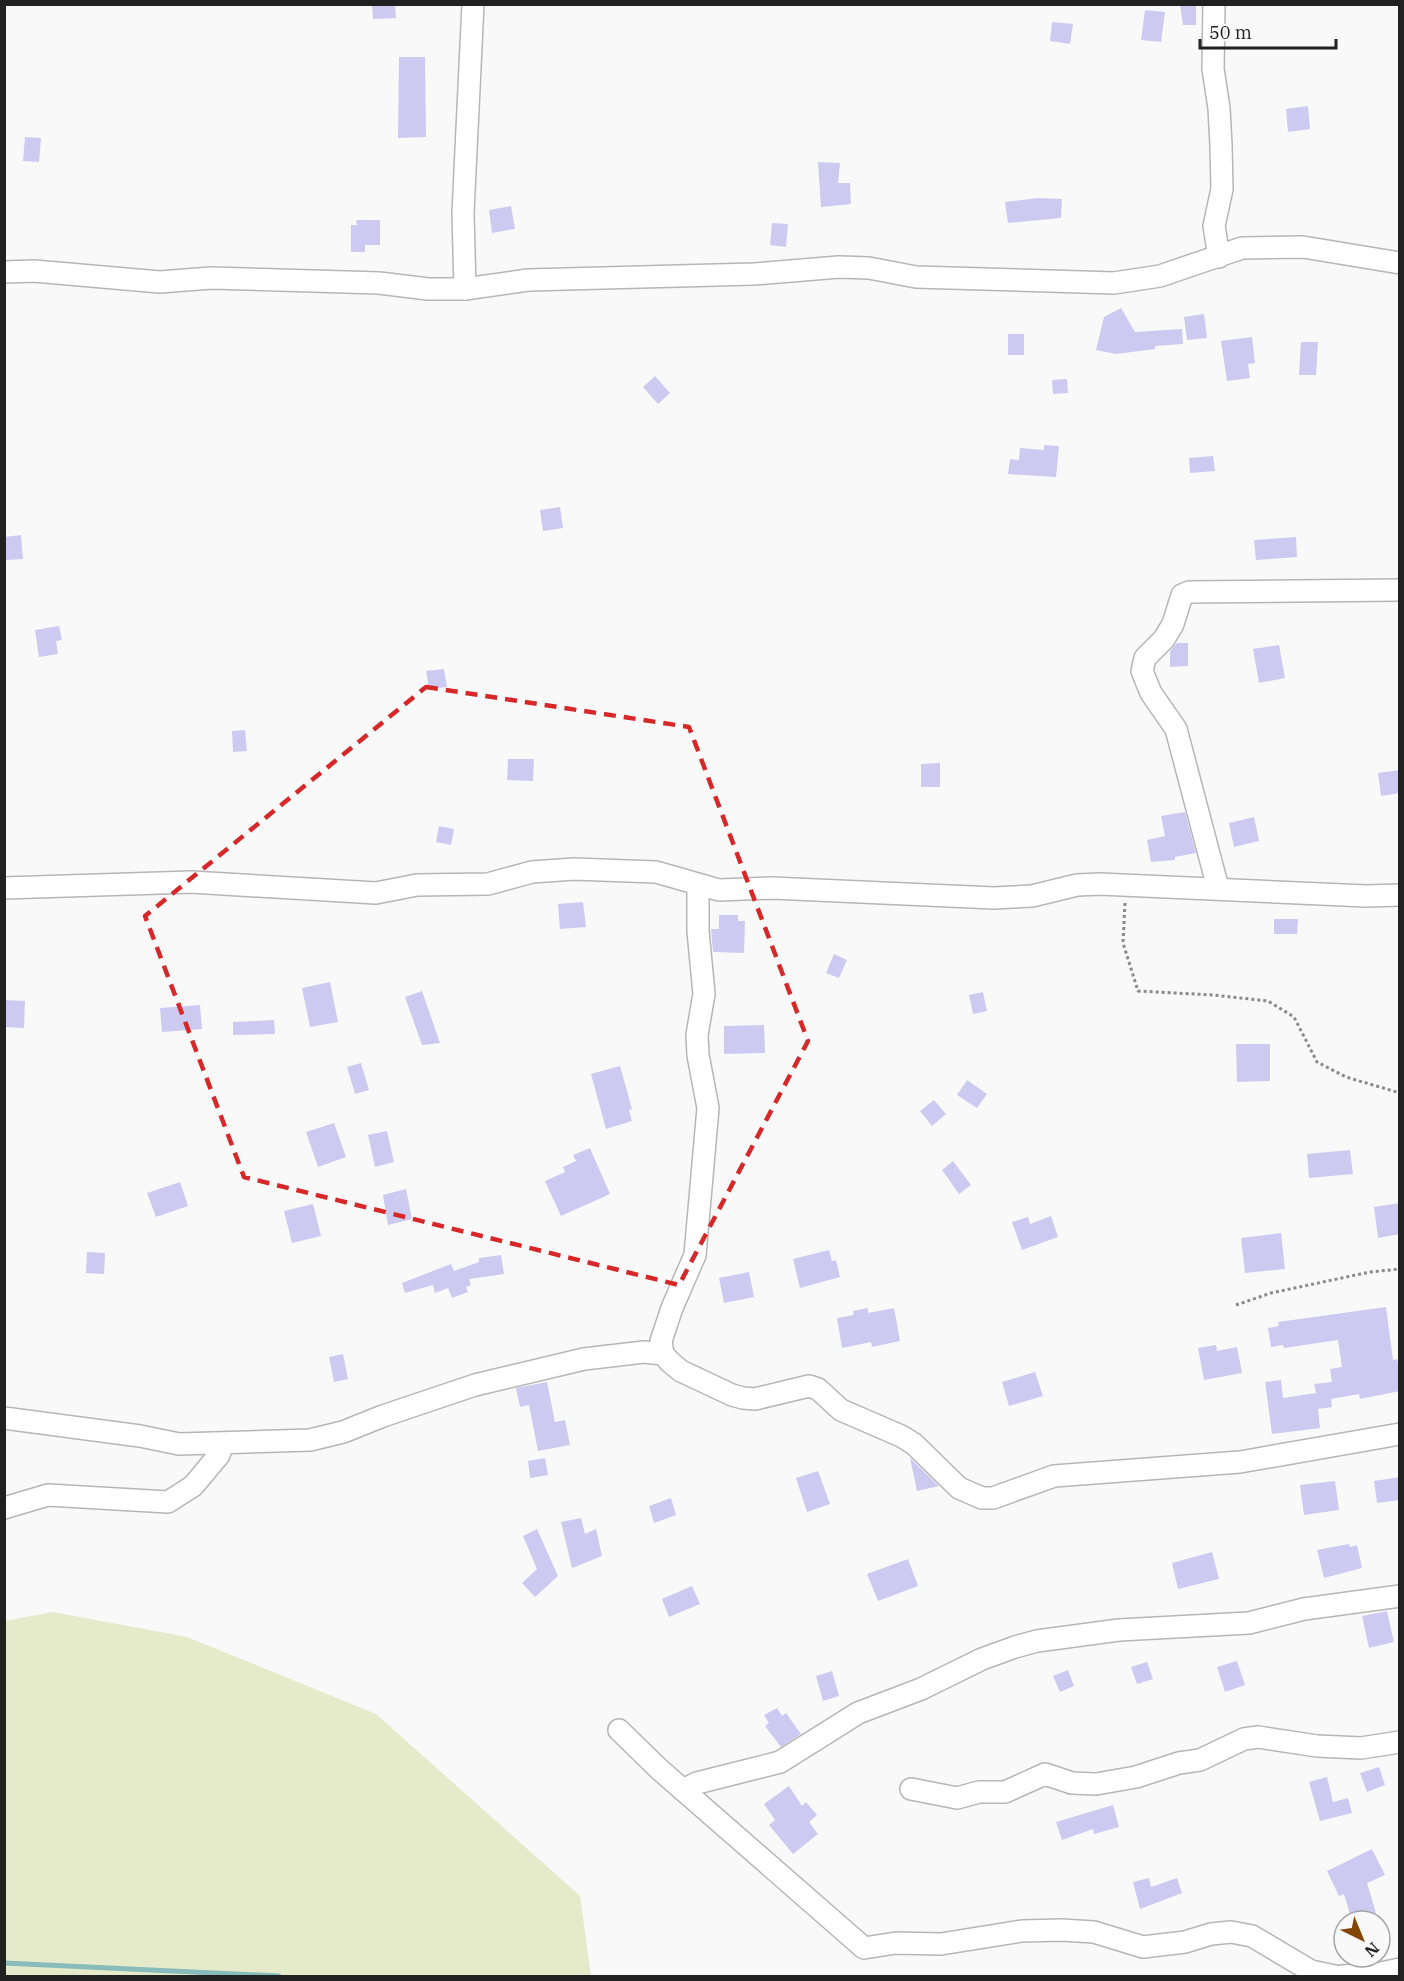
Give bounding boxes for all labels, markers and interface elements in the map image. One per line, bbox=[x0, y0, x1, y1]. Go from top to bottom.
scale bar bbox=[1200, 12, 1336, 50]
text: 50 m bbox=[1209, 21, 1252, 44]
north arrow bbox=[1332, 1909, 1392, 1969]
text: N bbox=[1361, 1938, 1384, 1962]

